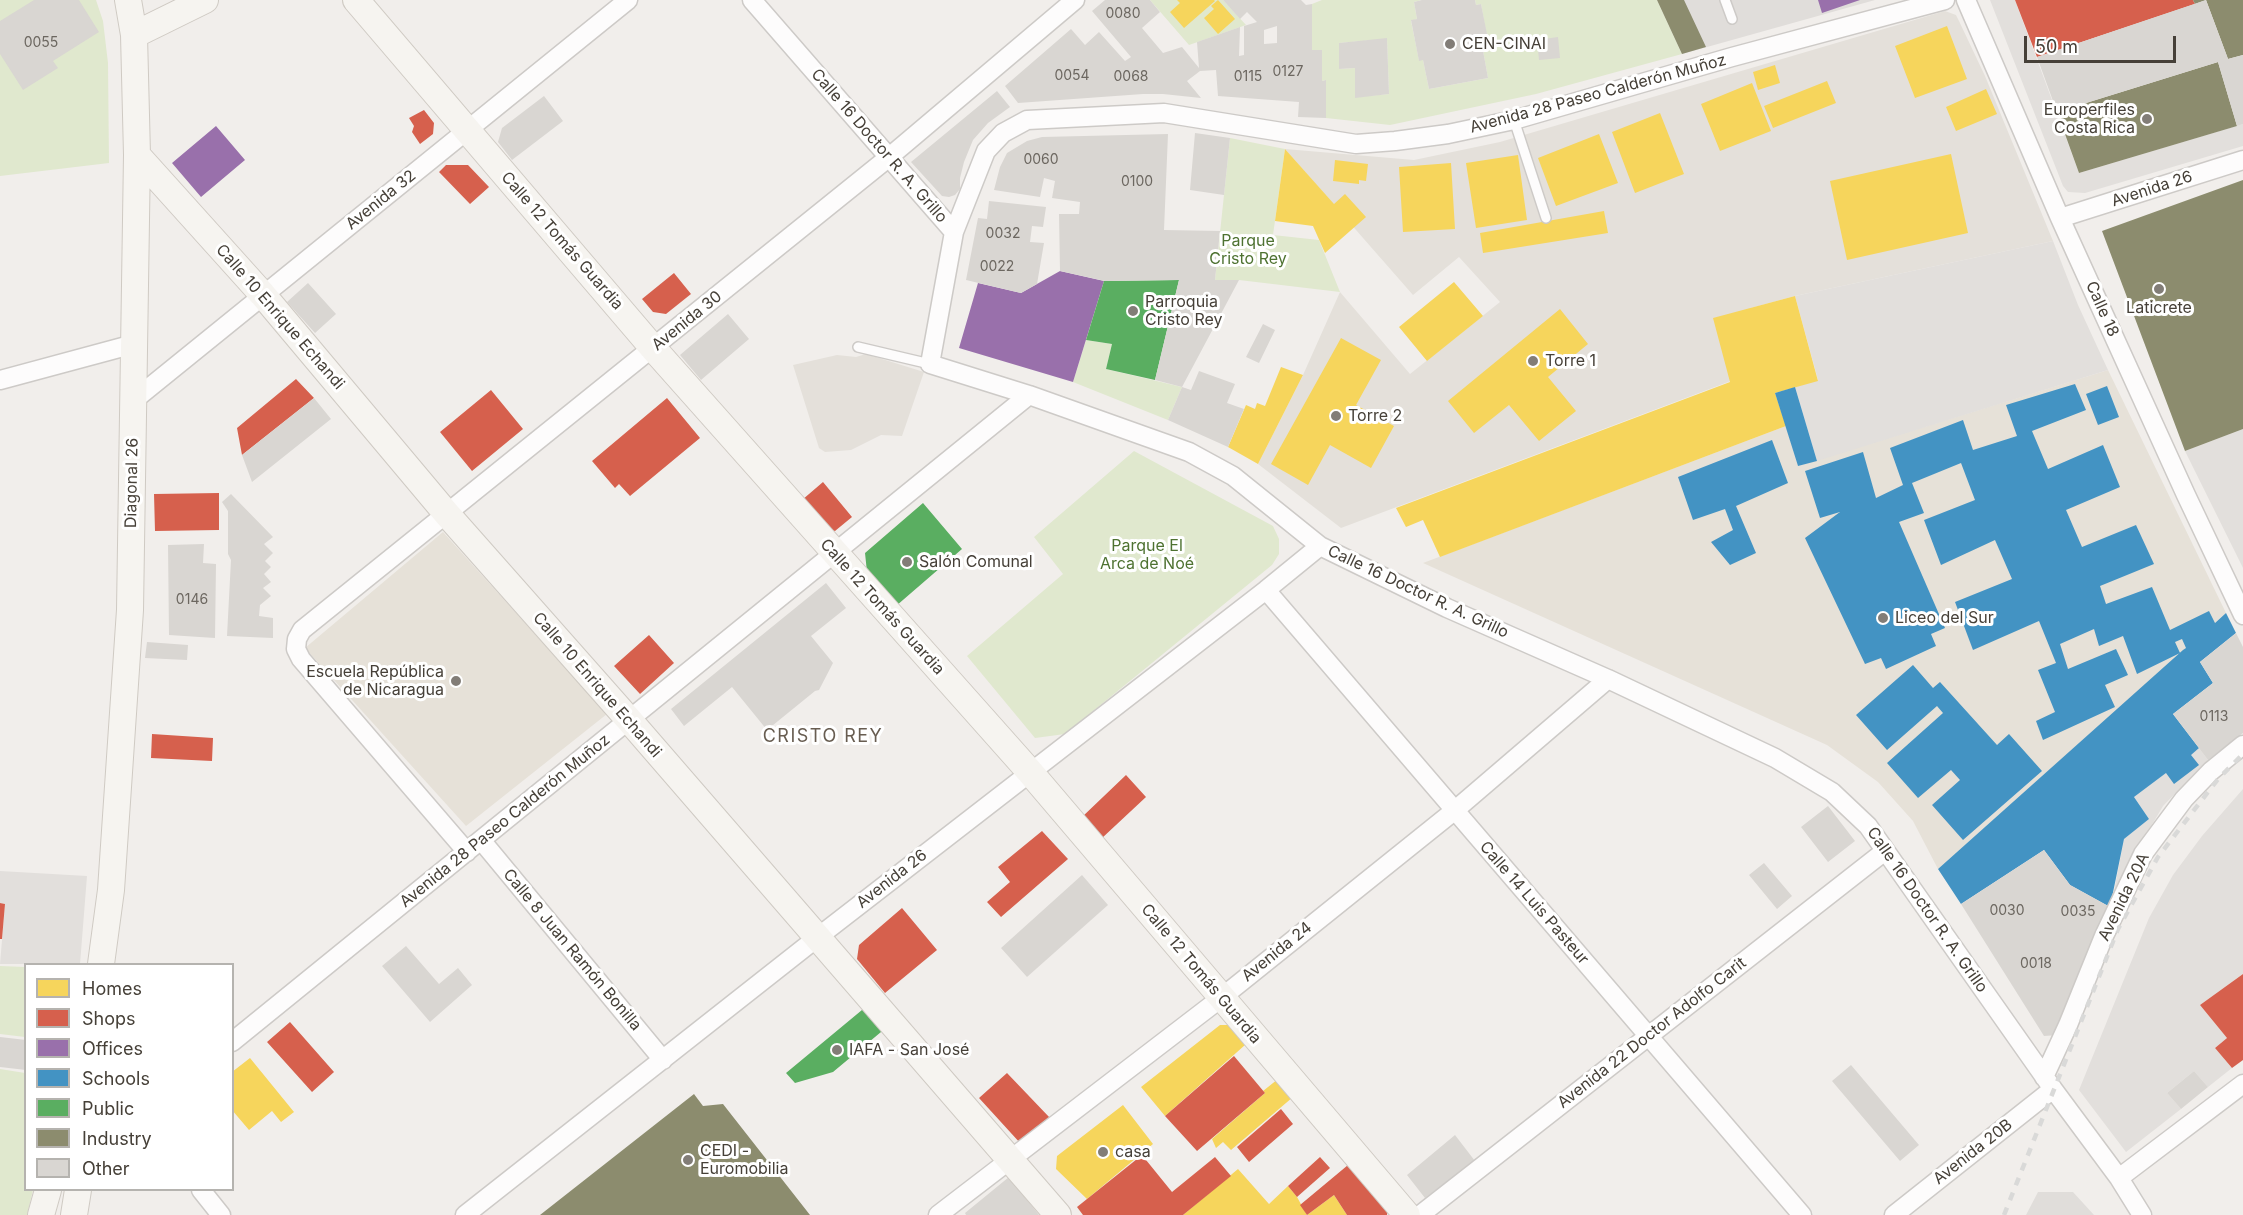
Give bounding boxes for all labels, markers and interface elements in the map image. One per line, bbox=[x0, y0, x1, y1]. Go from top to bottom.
house number: 0080 bbox=[1105, 6, 1141, 22]
scale bar bbox=[2027, 24, 2178, 62]
place label: CEN-CINAI bbox=[1462, 34, 1546, 54]
house number: 0055 bbox=[24, 35, 58, 51]
text: 50 m bbox=[2035, 36, 2078, 57]
marker: CEN-CINAI bbox=[1443, 37, 1457, 51]
street label: Avenida 28 Paseo Calderón Muñoz bbox=[1468, 51, 1728, 137]
house number: 0127 bbox=[1273, 64, 1303, 80]
street label: Calle 16 Doctor R. A. Grillo bbox=[807, 65, 951, 227]
house number: 0054 bbox=[1054, 68, 1090, 84]
house number: 0068 bbox=[1113, 69, 1149, 85]
house number: 0115 bbox=[1234, 69, 1262, 85]
place label: Europerfiles Costa Rica bbox=[2044, 100, 2135, 138]
marker: Europerfiles Costa Rica bbox=[2140, 112, 2154, 126]
house number: 0060 bbox=[1023, 152, 1059, 168]
street label: Avenida 32 bbox=[342, 166, 420, 234]
street label: Avenida 26 bbox=[2109, 167, 2195, 211]
street label: Calle 12 Tomás Guardia bbox=[497, 168, 627, 314]
house number: 0100 bbox=[1121, 174, 1153, 190]
house number: 0032 bbox=[986, 226, 1020, 242]
park label: Parque Cristo Rey bbox=[1209, 231, 1287, 269]
street label: Calle 10 Enrique Echandi bbox=[212, 241, 348, 393]
house number: 0022 bbox=[980, 259, 1014, 275]
street label: Calle 18 bbox=[2081, 278, 2123, 340]
marker: Laticrete bbox=[2152, 282, 2166, 296]
street label: Avenida 30 bbox=[648, 287, 726, 355]
place label: Parroquia Cristo Rey bbox=[1145, 292, 1223, 330]
place label: Laticrete bbox=[2126, 298, 2192, 318]
marker: Parroquia Cristo Rey bbox=[1126, 304, 1140, 318]
place label: Torre 1 bbox=[1545, 351, 1596, 371]
marker: Torre 1 bbox=[1526, 354, 1540, 368]
place label: Torre 2 bbox=[1348, 406, 1402, 426]
marker: Torre 2 bbox=[1329, 409, 1343, 423]
street label: Diagonal 26 bbox=[122, 438, 142, 528]
street label: Calle 12 Tomás Guardia bbox=[816, 535, 948, 679]
park label: Parque El Arca de Noé bbox=[1100, 536, 1194, 574]
street label: Calle 16 Doctor R. A. Grillo bbox=[1324, 542, 1512, 642]
place label: Salón Comunal bbox=[919, 552, 1033, 572]
marker: Salón Comunal bbox=[900, 555, 914, 569]
house number: 0146 bbox=[176, 592, 208, 608]
place label: Liceo del Sur bbox=[1895, 608, 1994, 628]
street label: Calle 10 Enrique Echandi bbox=[529, 609, 665, 761]
marker: Liceo del Sur bbox=[1876, 611, 1890, 625]
place label: Escuela República de Nicaragua bbox=[306, 662, 444, 700]
marker: Escuela República de Nicaragua bbox=[449, 674, 463, 688]
house number: 0113 bbox=[2200, 709, 2228, 725]
district label: CRISTO REY bbox=[763, 726, 883, 748]
street label: Avenida 28 Paseo Calderón Muñoz bbox=[396, 730, 614, 912]
street label: Calle 16 Doctor R. A. Grillo bbox=[1862, 824, 1992, 996]
street label: Calle 14 Luis Pasteur bbox=[1475, 838, 1593, 968]
street label: Avenida 26 bbox=[853, 846, 931, 912]
street label: Avenida 20A bbox=[2094, 850, 2154, 944]
street label: Calle 8 Juan Ramón Bonilla bbox=[499, 865, 645, 1035]
street label: Calle 12 Tomás Guardia bbox=[1137, 900, 1265, 1048]
house number: 0030 bbox=[1989, 903, 2025, 919]
house number: 0035 bbox=[2061, 904, 2095, 920]
street label: Avenida 24 bbox=[1238, 918, 1316, 986]
street label: Avenida 22 Doctor Adolfo Carit bbox=[1554, 953, 1750, 1113]
house number: 0018 bbox=[2020, 956, 2052, 972]
legend bbox=[24, 963, 234, 1191]
text: Homes bbox=[82, 978, 142, 999]
text: Shops bbox=[82, 1008, 136, 1029]
text: Offices bbox=[82, 1038, 143, 1059]
place label: IAFA - San José bbox=[849, 1040, 969, 1060]
marker: IAFA - San José bbox=[830, 1043, 844, 1057]
text: Schools bbox=[82, 1068, 150, 1089]
text: Public bbox=[82, 1098, 134, 1119]
street label: Avenida 20B bbox=[1930, 1115, 2016, 1189]
text: Industry bbox=[82, 1128, 152, 1149]
place label: CEDI - Euromobilia bbox=[700, 1141, 788, 1179]
place label: casa bbox=[1115, 1142, 1151, 1162]
marker: casa bbox=[1096, 1145, 1110, 1159]
marker: CEDI - Euromobilia bbox=[681, 1153, 695, 1167]
text: Other bbox=[82, 1158, 130, 1179]

